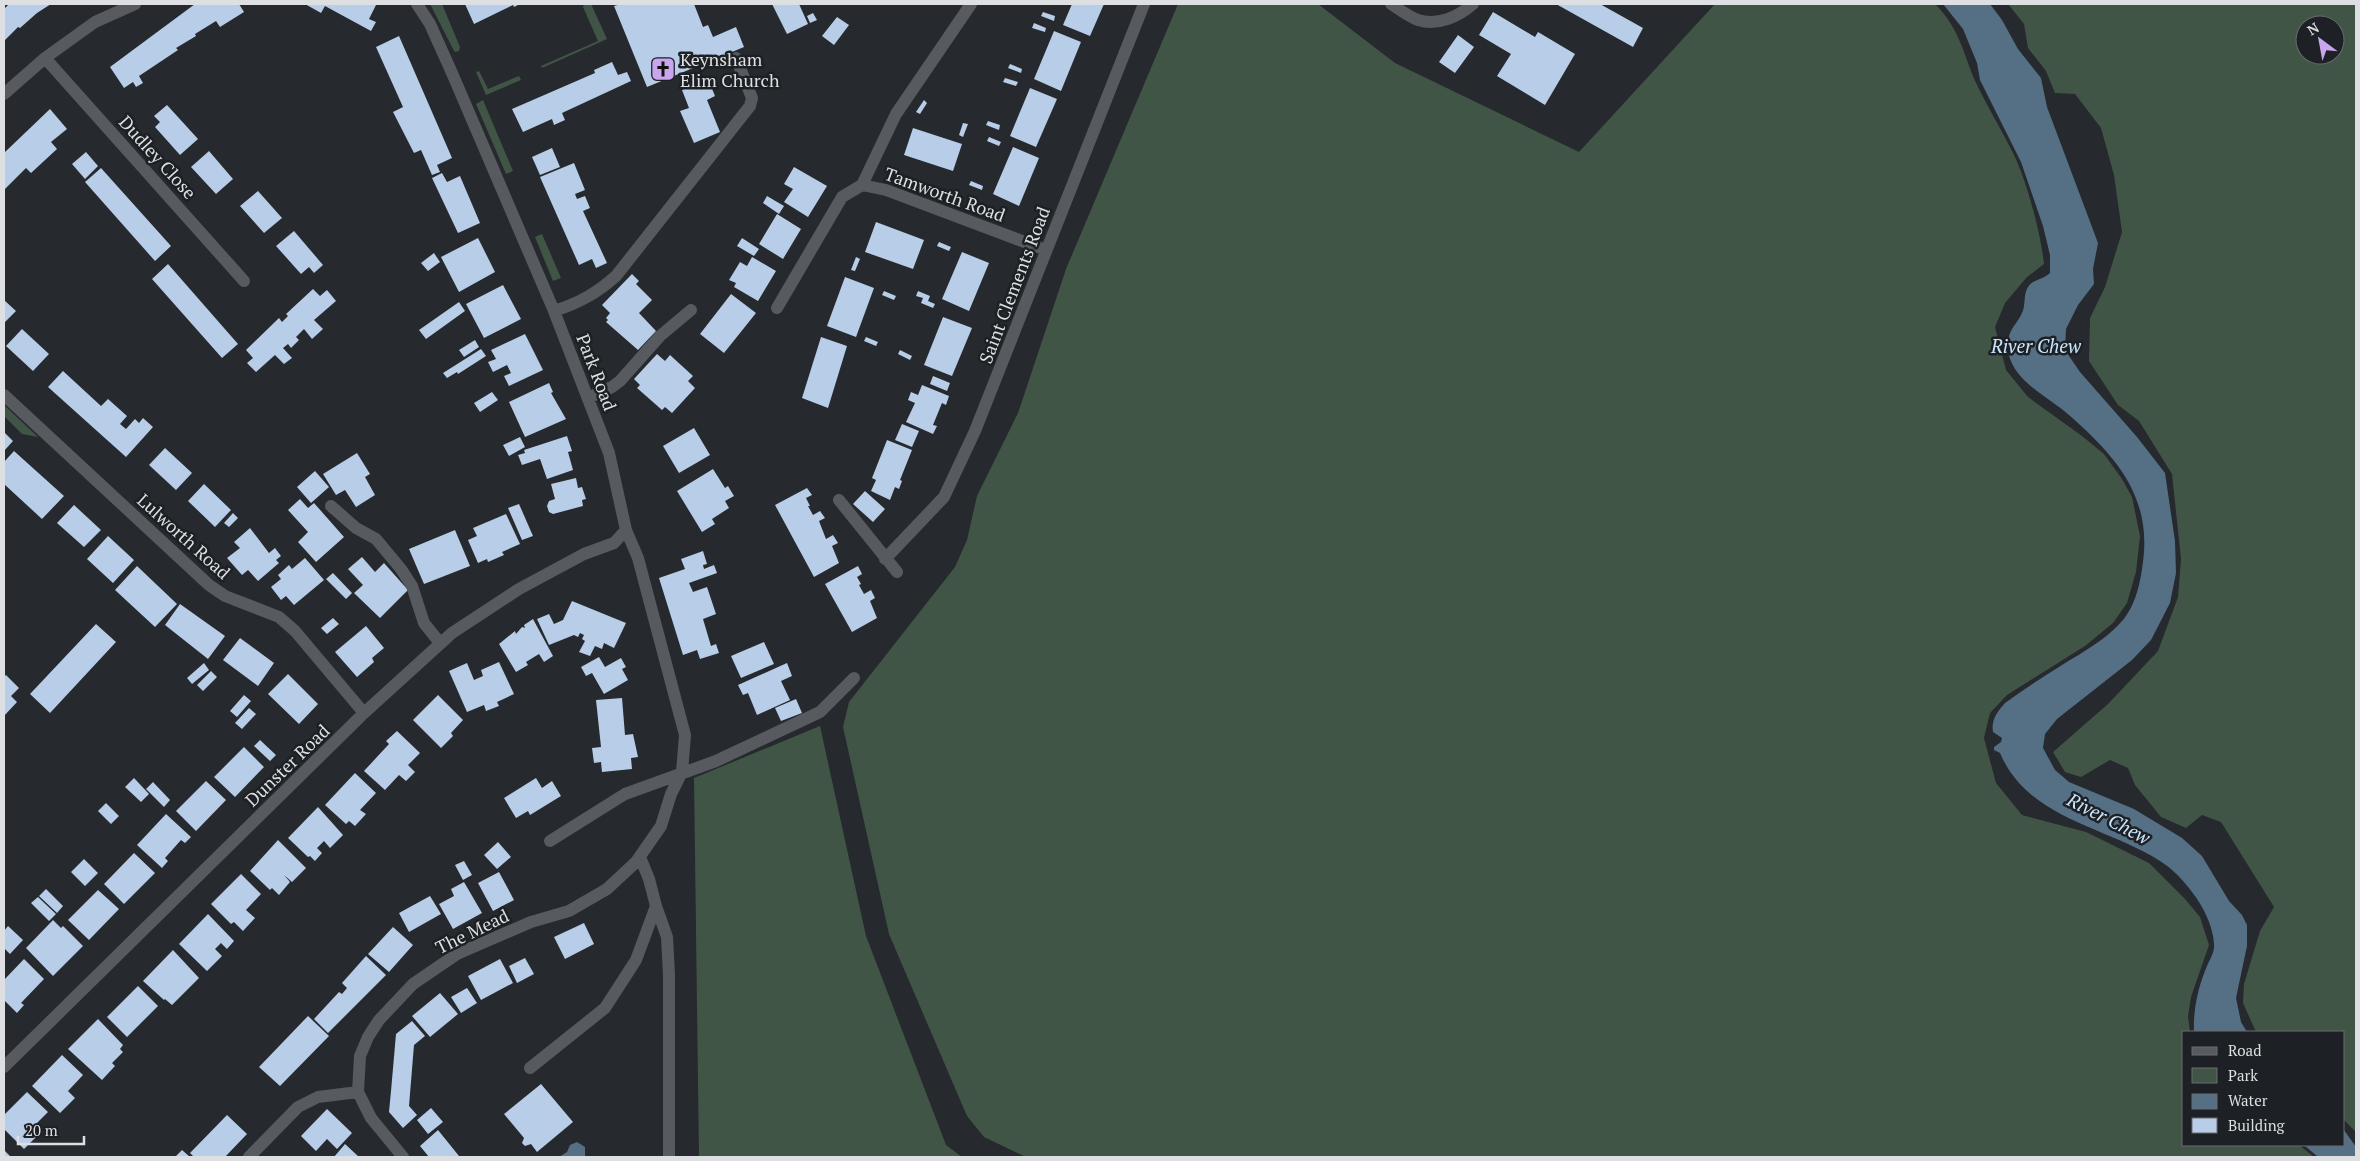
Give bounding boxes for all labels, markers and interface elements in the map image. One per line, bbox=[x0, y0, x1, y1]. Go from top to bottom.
north arrow bbox=[2295, 15, 2345, 65]
text: N bbox=[2303, 17, 2323, 39]
place label: Keynsham Elim Church bbox=[680, 47, 780, 92]
church icon: Keynsham Elim Church bbox=[650, 56, 676, 82]
street label: Dudley Close bbox=[114, 110, 202, 204]
street label: Tamworth Road bbox=[881, 161, 1009, 227]
street label: Saint Clements Road bbox=[973, 203, 1055, 367]
street label: Park Road bbox=[571, 330, 623, 414]
water label: River Chew bbox=[1990, 333, 2082, 358]
street label: Lulworth Road bbox=[132, 488, 236, 584]
street label: Dunster Road bbox=[240, 719, 334, 811]
water label: River Chew bbox=[2062, 786, 2156, 850]
street label: The Mead bbox=[431, 903, 513, 959]
legend bbox=[2182, 1031, 2345, 1146]
text: Road bbox=[2228, 1040, 2261, 1060]
text: Park bbox=[2228, 1065, 2258, 1085]
text: Water bbox=[2228, 1090, 2268, 1110]
scale bar bbox=[18, 1114, 84, 1146]
text: Building bbox=[2228, 1115, 2286, 1135]
text: 20 m bbox=[25, 1120, 58, 1140]

